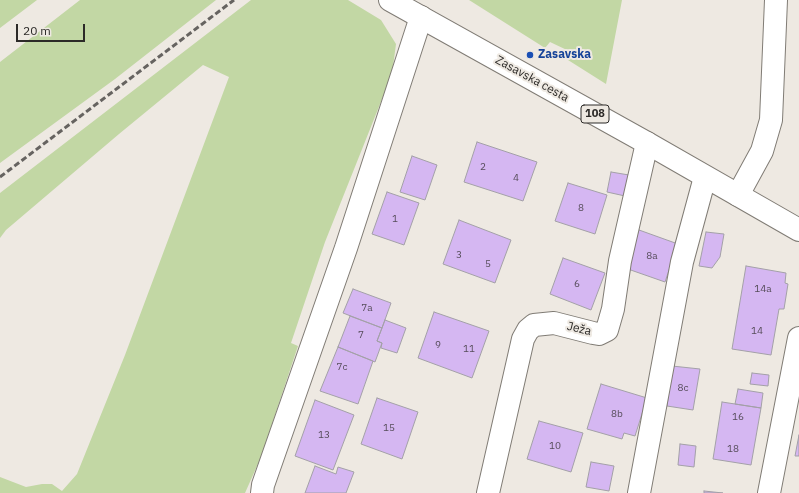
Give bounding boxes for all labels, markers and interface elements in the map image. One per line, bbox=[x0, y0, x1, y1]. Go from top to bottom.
scale bar bbox=[18, 16, 87, 42]
text: 20 m bbox=[23, 23, 51, 38]
place label: Zasavska bbox=[538, 48, 591, 62]
marker: Zasavska bbox=[525, 50, 535, 60]
street label: Zasavska cesta bbox=[493, 53, 571, 105]
road number: 108 bbox=[581, 105, 609, 123]
house number: 2 bbox=[480, 161, 486, 173]
house number: 4 bbox=[513, 172, 519, 184]
house number: 8 bbox=[578, 202, 584, 214]
house number: 1 bbox=[392, 213, 398, 225]
house number: 3 bbox=[456, 249, 462, 261]
house number: 8a bbox=[646, 250, 658, 262]
house number: 5 bbox=[485, 258, 491, 270]
house number: 6 bbox=[574, 278, 580, 290]
house number: 14a bbox=[754, 283, 772, 295]
house number: 7a bbox=[361, 302, 373, 314]
street label: Ježa bbox=[565, 319, 593, 339]
house number: 14 bbox=[751, 325, 763, 337]
house number: 7 bbox=[358, 329, 364, 341]
house number: 9 bbox=[435, 339, 441, 351]
house number: 11 bbox=[463, 343, 475, 355]
house number: 7c bbox=[336, 361, 348, 373]
house number: 8c bbox=[677, 382, 689, 394]
house number: 8b bbox=[611, 408, 623, 420]
house number: 16 bbox=[732, 411, 744, 423]
house number: 15 bbox=[383, 422, 395, 434]
house number: 13 bbox=[318, 429, 330, 441]
house number: 10 bbox=[549, 440, 561, 452]
house number: 18 bbox=[727, 443, 739, 455]

